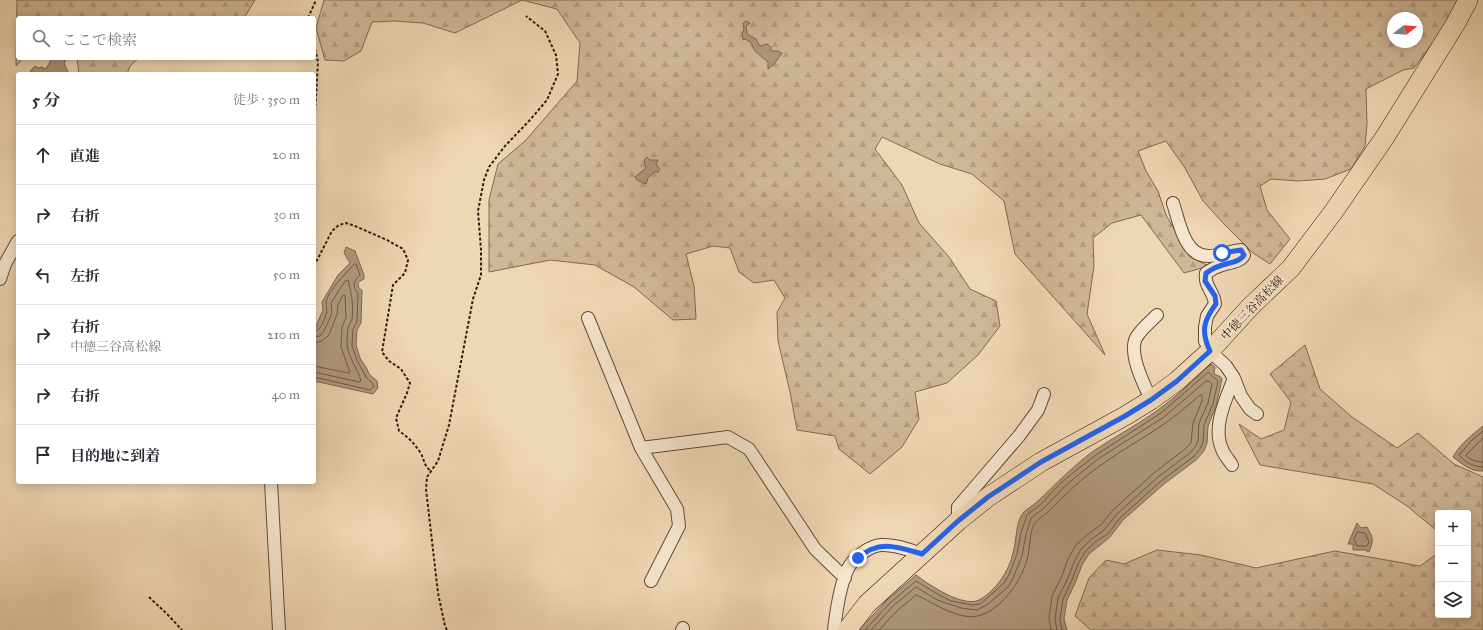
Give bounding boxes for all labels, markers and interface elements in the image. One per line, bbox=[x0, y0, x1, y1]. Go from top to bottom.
north arrow bbox=[1387, 12, 1423, 48]
search box bbox=[16, 16, 316, 60]
icon: search bbox=[30, 27, 52, 49]
text: ここで検索 bbox=[62, 31, 137, 49]
text: 5 分 bbox=[32, 90, 61, 111]
text: 徒歩 · 350 m bbox=[233, 92, 300, 108]
icon: ahead bbox=[32, 144, 54, 166]
text: 直進 bbox=[70, 147, 100, 165]
text: 20 m bbox=[272, 147, 300, 163]
icon: right bbox=[32, 204, 54, 226]
text: 右折 bbox=[70, 207, 100, 225]
text: 30 m bbox=[274, 207, 300, 223]
route start bbox=[1213, 244, 1231, 262]
icon: left bbox=[32, 264, 54, 286]
text: 左折 bbox=[70, 267, 100, 285]
text: 50 m bbox=[273, 267, 300, 283]
street label: 中徳三谷高松線 bbox=[1218, 273, 1286, 343]
text: 右折 bbox=[70, 318, 100, 336]
icon: right bbox=[32, 324, 54, 346]
text: 210 m bbox=[267, 327, 300, 343]
text: 中徳三谷高松線 bbox=[70, 339, 161, 355]
icon: right bbox=[32, 384, 54, 406]
text: 右折 bbox=[70, 387, 100, 405]
text: 40 m bbox=[271, 387, 300, 403]
icon: arrive bbox=[32, 444, 54, 466]
text: 目的地に到着 bbox=[70, 447, 160, 465]
map controls bbox=[1435, 510, 1471, 618]
button: + bbox=[1435, 510, 1471, 546]
button: − bbox=[1435, 546, 1471, 582]
route end bbox=[849, 549, 867, 567]
button: layers bbox=[1435, 582, 1471, 618]

